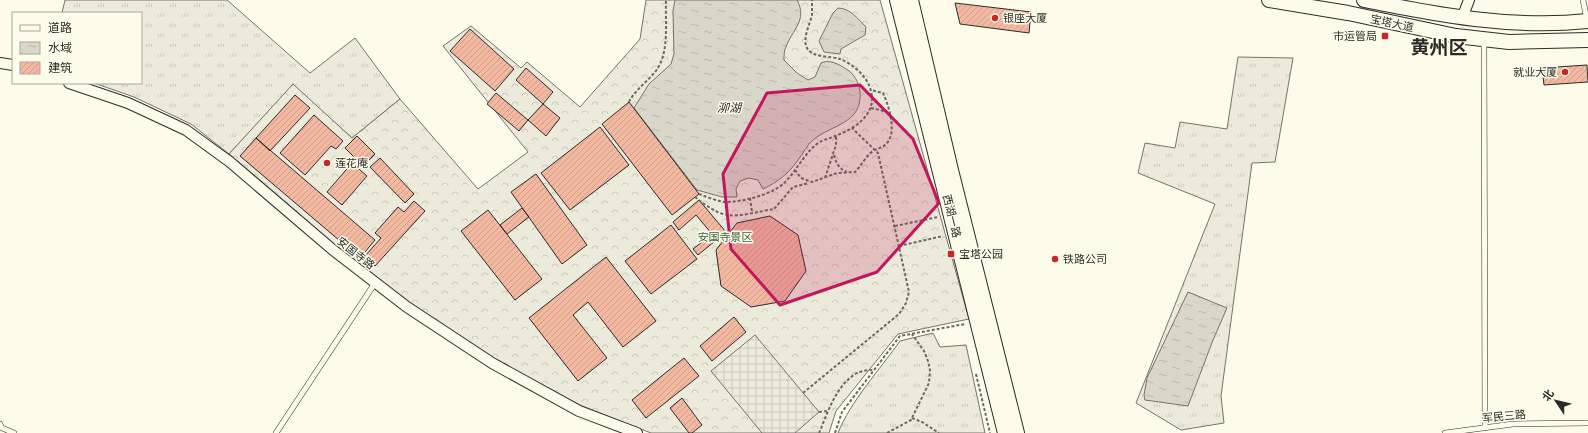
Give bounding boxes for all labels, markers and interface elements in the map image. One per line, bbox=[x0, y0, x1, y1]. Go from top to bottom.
place label: 银座大厦 bbox=[1003, 11, 1047, 25]
legend bbox=[12, 12, 142, 84]
street label: 宝塔大道 bbox=[1369, 12, 1415, 34]
marker: 银座大厦 bbox=[990, 13, 1000, 23]
text: 道路 bbox=[48, 20, 72, 35]
place label: 市运管局 bbox=[1333, 29, 1377, 43]
marker: 市运管局 bbox=[1380, 31, 1390, 41]
district label: 黄州区 bbox=[1410, 35, 1468, 59]
text: 水域 bbox=[48, 40, 72, 55]
text: 建筑 bbox=[48, 60, 72, 75]
place label: 就业大厦 bbox=[1513, 65, 1557, 79]
marker: 就业大厦 bbox=[1560, 67, 1570, 77]
water label: 泖湖 bbox=[717, 100, 743, 115]
place label: 莲花庵 bbox=[335, 156, 368, 170]
marker: 莲花庵 bbox=[322, 158, 332, 168]
street label: 西湖一路 bbox=[940, 193, 964, 239]
park label: 安国寺景区 bbox=[698, 230, 753, 244]
street label: 安国寺路 bbox=[334, 234, 378, 272]
place label: 宝塔公园 bbox=[959, 247, 1003, 261]
marker: 宝塔公园 bbox=[946, 249, 956, 259]
place label: 铁路公司 bbox=[1063, 252, 1107, 266]
marker: 铁路公司 bbox=[1050, 254, 1060, 264]
north arrow bbox=[1536, 381, 1576, 421]
text: 北 bbox=[1539, 387, 1557, 404]
street label: 军民三路 bbox=[1481, 407, 1527, 425]

